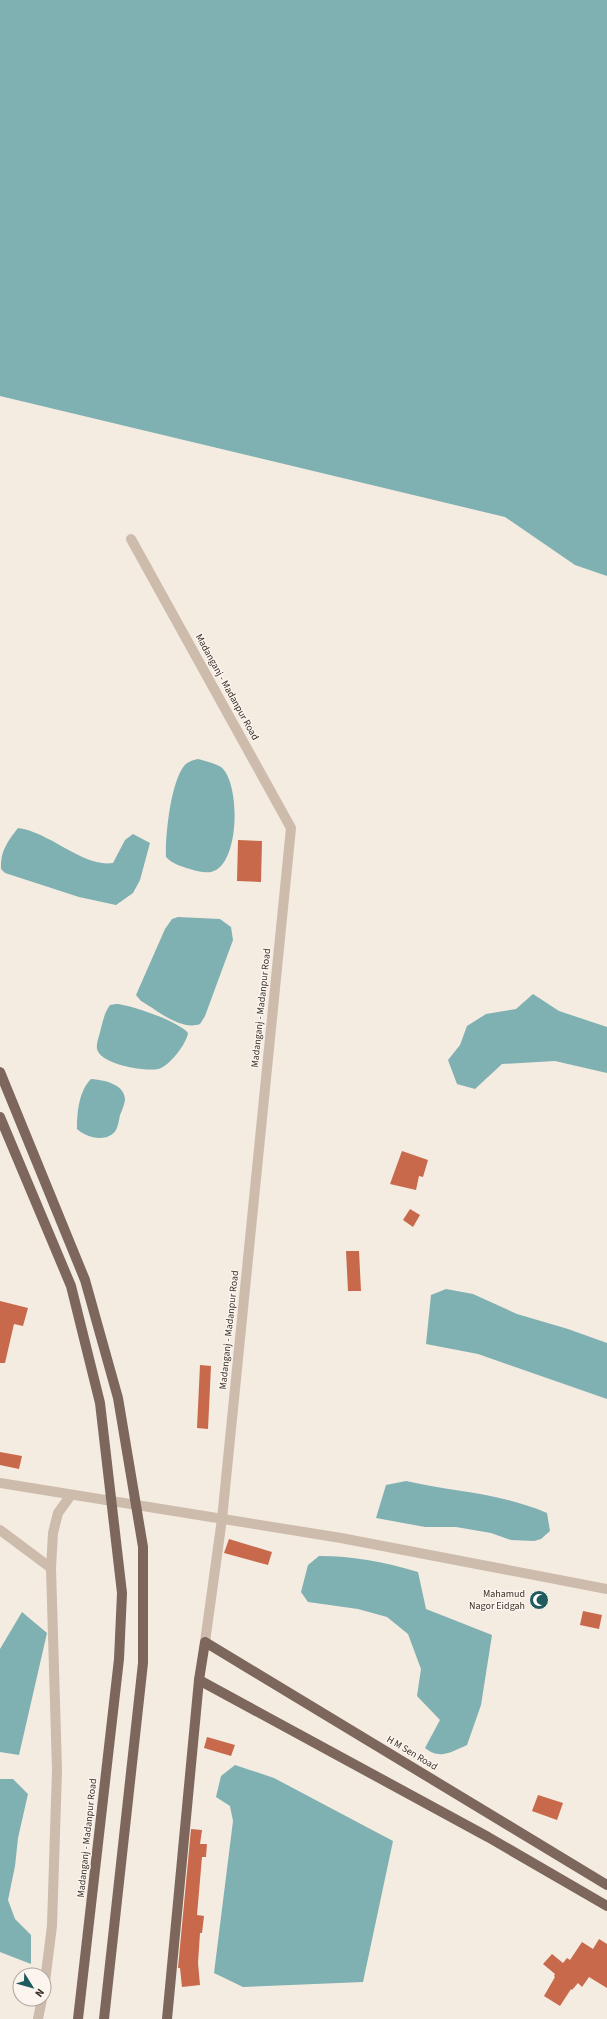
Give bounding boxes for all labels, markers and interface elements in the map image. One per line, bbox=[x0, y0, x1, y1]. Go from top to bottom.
street label: Madanganj - Madanpur Road bbox=[192, 631, 262, 743]
street label: Madanganj - Madanpur Road bbox=[248, 948, 274, 1068]
street label: Madanganj - Madanpur Road bbox=[216, 1270, 242, 1390]
place label: Mahamud Nagor Eidgah bbox=[469, 1587, 525, 1613]
mosque icon: Mahamud Nagor Eidgah bbox=[528, 1589, 550, 1611]
street label: H M Sen Road bbox=[384, 1732, 440, 1774]
street label: Madanganj - Madanpur Road bbox=[74, 1778, 100, 1898]
north arrow bbox=[12, 1967, 52, 2007]
text: N bbox=[31, 1985, 48, 2000]

